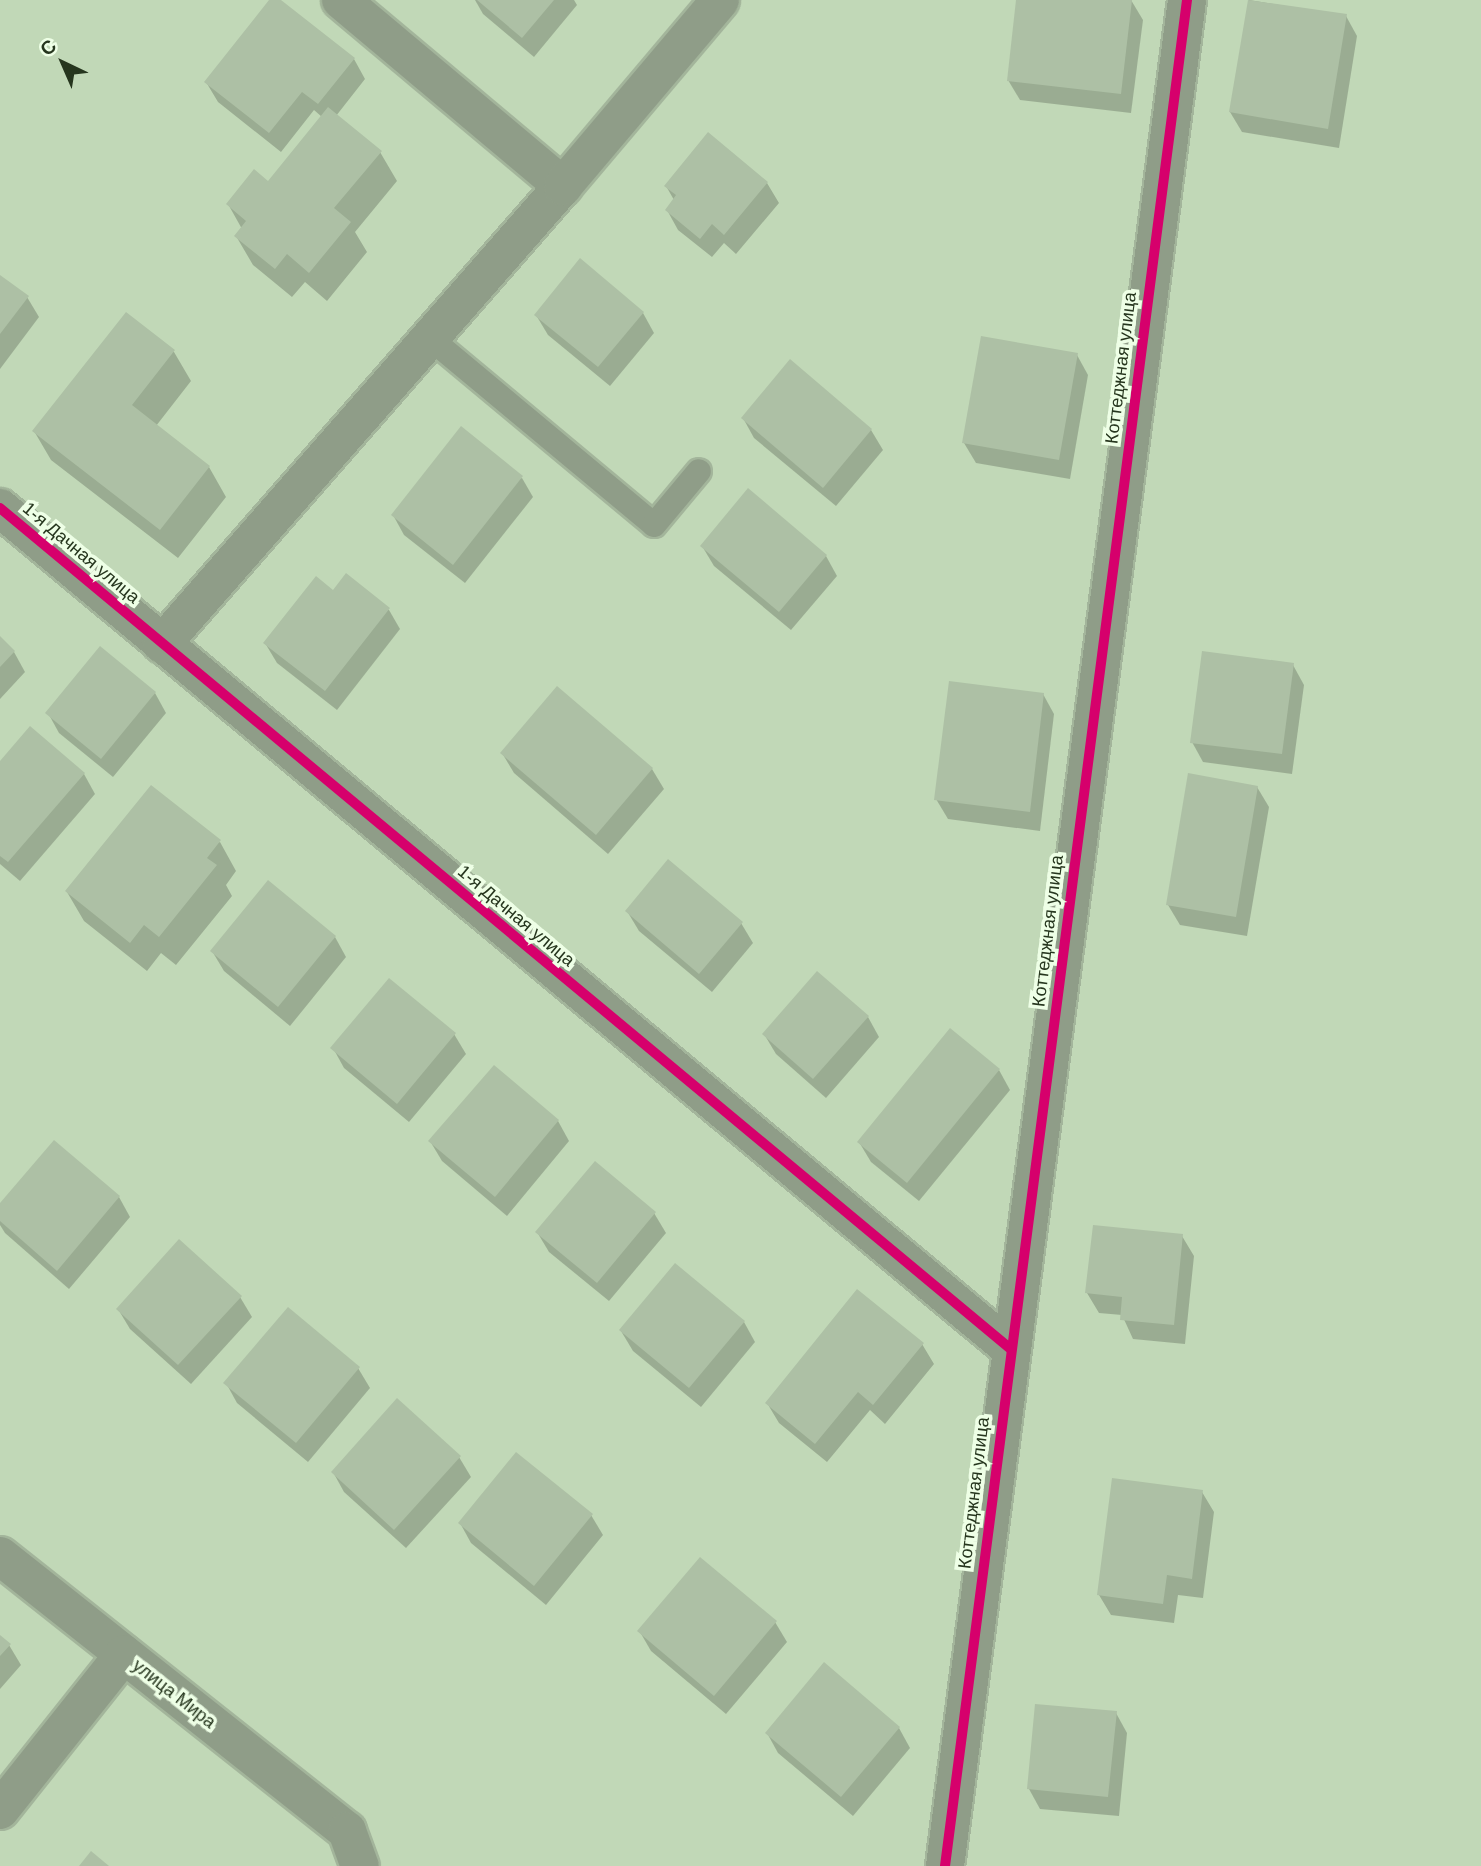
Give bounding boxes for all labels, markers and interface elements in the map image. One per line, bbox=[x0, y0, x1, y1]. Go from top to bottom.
north arrow bbox=[28, 28, 98, 98]
text: С bbox=[36, 35, 60, 60]
street label: Коттеджная улица bbox=[1101, 291, 1141, 445]
street label: 1-я Дачная улица bbox=[18, 498, 144, 608]
street label: Коттеджная улица bbox=[1028, 854, 1068, 1008]
street label: 1-я Дачная улица bbox=[453, 861, 579, 971]
street label: Коттеджная улица bbox=[954, 1416, 994, 1570]
street label: улица Мира bbox=[128, 1655, 220, 1733]

